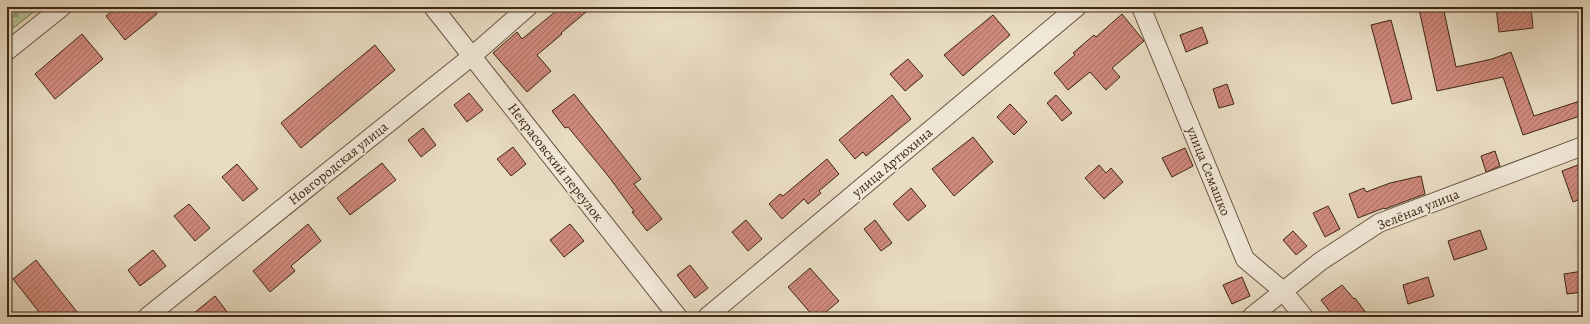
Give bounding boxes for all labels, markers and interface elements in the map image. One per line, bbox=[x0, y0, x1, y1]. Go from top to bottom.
street label: Некрасовский переулок bbox=[503, 99, 608, 226]
street label: Новгородская улица bbox=[285, 117, 393, 209]
street label: улица Артюхина bbox=[847, 123, 937, 202]
street label: улица Семашко bbox=[1182, 123, 1235, 219]
street label: Зелёная улица bbox=[1374, 184, 1463, 235]

